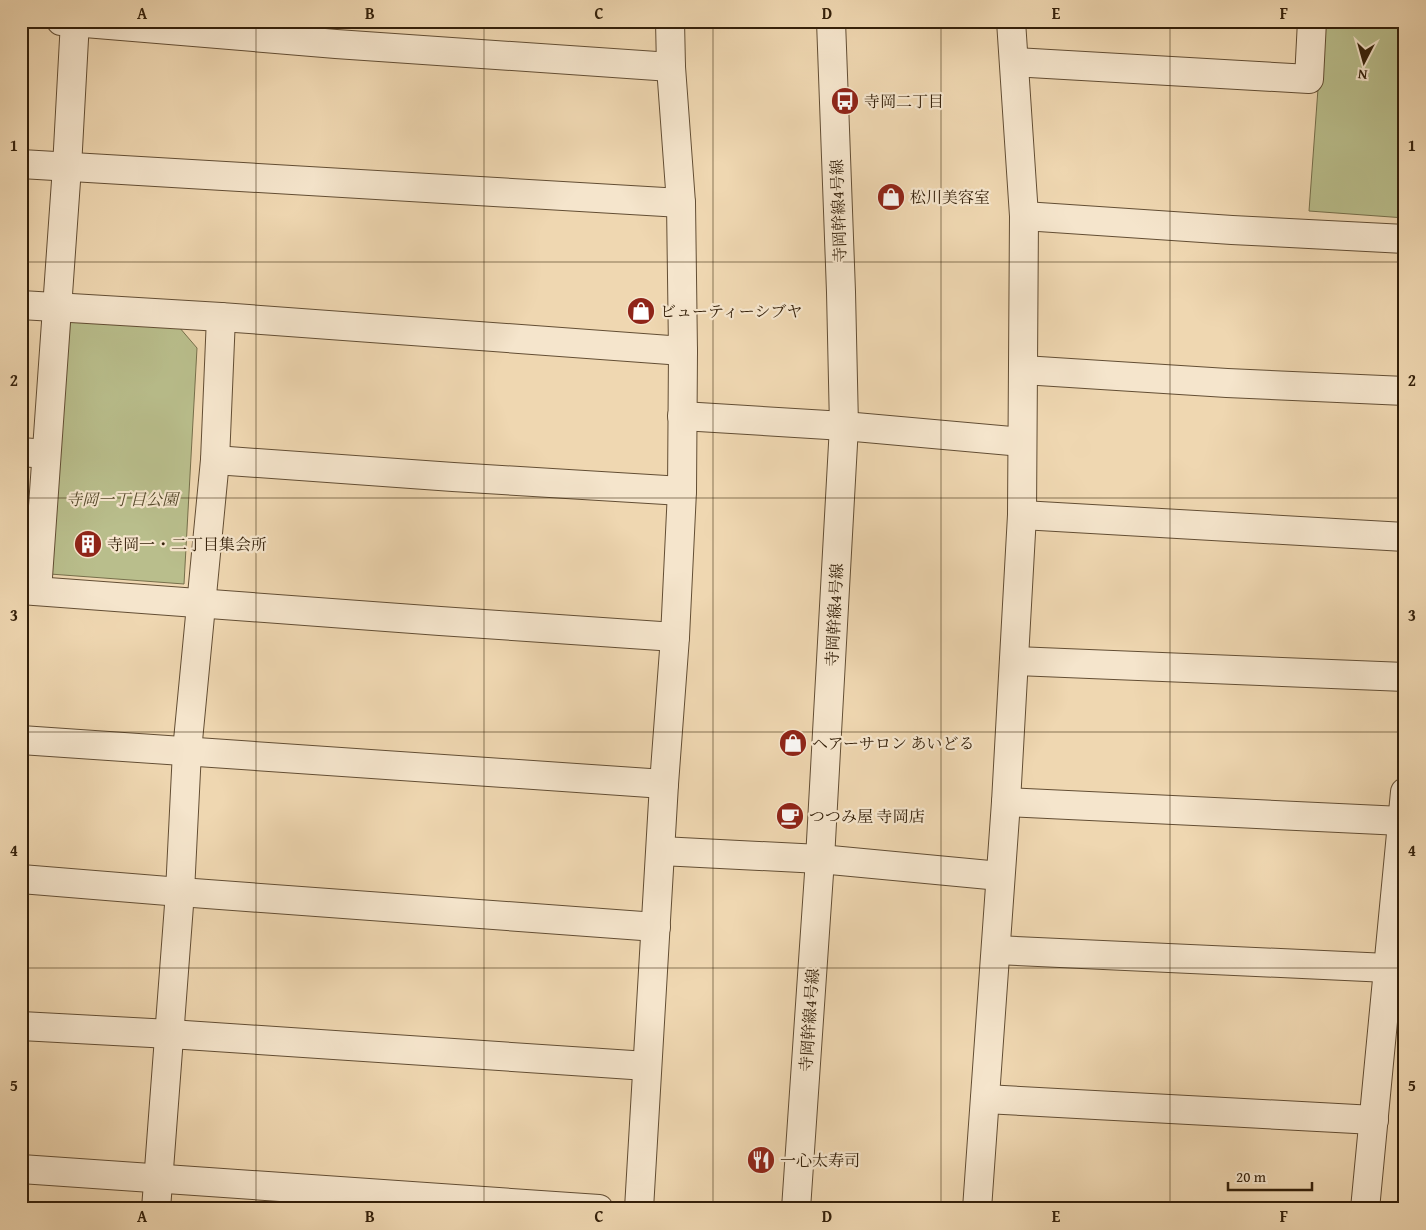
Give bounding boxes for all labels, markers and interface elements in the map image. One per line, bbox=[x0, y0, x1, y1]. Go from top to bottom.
text: A bbox=[137, 1, 148, 25]
text: B bbox=[365, 1, 375, 25]
text: C bbox=[594, 1, 604, 25]
text: D bbox=[822, 1, 832, 25]
text: E bbox=[1052, 1, 1061, 25]
text: F bbox=[1280, 1, 1288, 25]
north arrow bbox=[1338, 38, 1388, 88]
text: N bbox=[1356, 64, 1368, 85]
bus stop icon: 寺岡二丁目 bbox=[830, 86, 860, 116]
place label: 寺岡二丁目 bbox=[864, 89, 944, 113]
text: 1 bbox=[10, 133, 18, 157]
text: 1 bbox=[1408, 133, 1416, 157]
street label: 寺岡幹線4号線 bbox=[824, 159, 852, 263]
shop icon: 松川美容室 bbox=[876, 182, 906, 212]
place label: 松川美容室 bbox=[910, 185, 990, 209]
shop icon: ビューティーシブヤ bbox=[626, 296, 656, 326]
place label: ビューティーシブヤ bbox=[660, 299, 802, 323]
text: 2 bbox=[10, 368, 18, 392]
text: 2 bbox=[1408, 368, 1416, 392]
park label: 寺岡一丁目公園 bbox=[66, 487, 181, 511]
building icon: 寺岡一・二丁目集会所 bbox=[73, 529, 103, 559]
place label: 寺岡一・二丁目集会所 bbox=[107, 532, 267, 556]
street label: 寺岡幹線4号線 bbox=[819, 563, 849, 667]
text: 3 bbox=[10, 603, 18, 627]
text: 3 bbox=[1408, 603, 1416, 627]
shop icon: ヘアーサロン あいどる bbox=[778, 728, 808, 758]
place label: ヘアーサロン あいどる bbox=[812, 731, 975, 755]
cafe icon: つつみ屋 寺岡店 bbox=[775, 801, 805, 831]
place label: つつみ屋 寺岡店 bbox=[809, 804, 925, 828]
text: 4 bbox=[10, 838, 18, 862]
text: 4 bbox=[1408, 838, 1416, 862]
street label: 寺岡幹線4号線 bbox=[793, 967, 825, 1073]
text: 5 bbox=[10, 1073, 18, 1097]
text: 5 bbox=[1408, 1073, 1416, 1097]
restaurant icon: 一心太寿司 bbox=[746, 1145, 776, 1175]
place label: 一心太寿司 bbox=[780, 1148, 860, 1172]
scale bar bbox=[1228, 1160, 1312, 1192]
text: 20 m bbox=[1236, 1166, 1267, 1187]
text: A bbox=[137, 1204, 148, 1228]
text: B bbox=[365, 1204, 375, 1228]
text: C bbox=[594, 1204, 604, 1228]
text: D bbox=[822, 1204, 832, 1228]
text: E bbox=[1052, 1204, 1061, 1228]
text: F bbox=[1280, 1204, 1288, 1228]

